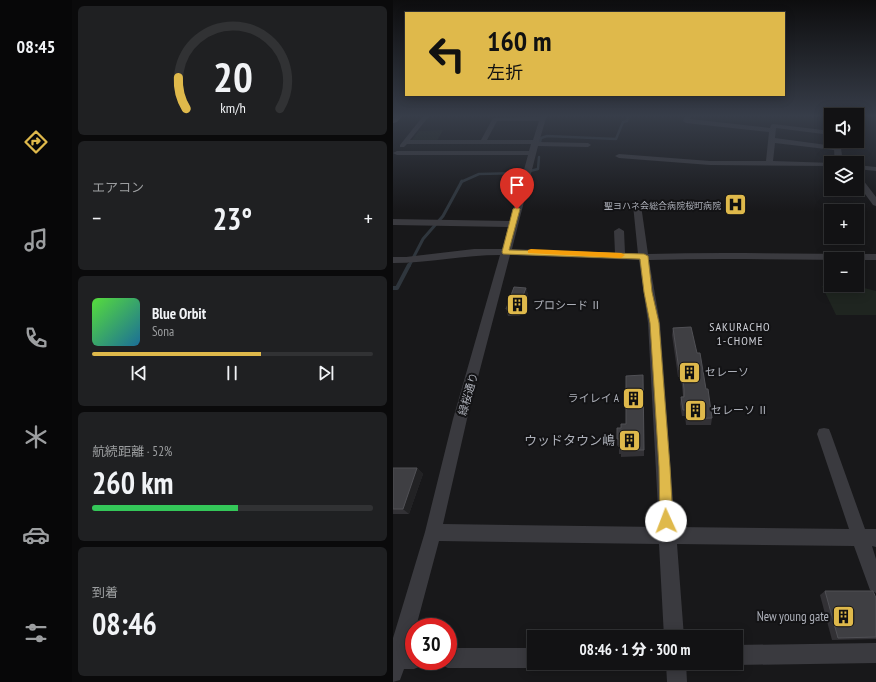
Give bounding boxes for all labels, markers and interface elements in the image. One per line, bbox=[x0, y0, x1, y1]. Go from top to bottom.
text: 160 m bbox=[487, 22, 551, 59]
icon: left bbox=[421, 28, 473, 80]
text: 08:45 bbox=[17, 35, 55, 58]
text: 20 bbox=[213, 49, 252, 102]
text: 左折 bbox=[487, 61, 523, 84]
text: km/h bbox=[220, 97, 245, 116]
map controls bbox=[824, 108, 864, 292]
button: sound bbox=[824, 108, 864, 148]
icon: directions bbox=[22, 128, 50, 156]
button: layers bbox=[824, 156, 864, 196]
pin bbox=[500, 168, 534, 209]
icon: arrive bbox=[506, 174, 528, 196]
text: エアコン bbox=[92, 179, 144, 196]
hospital icon: 聖ヨハネ会総合病院桜町病院 bbox=[723, 192, 749, 218]
text: 23° bbox=[213, 199, 252, 238]
place label: 聖ヨハネ会総合病院桜町病院 bbox=[604, 200, 721, 211]
text: − bbox=[92, 204, 101, 232]
text: + bbox=[364, 204, 373, 232]
button: + bbox=[824, 204, 864, 244]
icon: music bbox=[22, 226, 50, 254]
button: − bbox=[824, 252, 864, 292]
building icon: プロシード Ⅱ bbox=[505, 292, 531, 318]
place label: プロシード Ⅱ bbox=[533, 298, 601, 312]
text: Blue Orbit bbox=[152, 304, 206, 323]
district label: SAKURACHO 1-CHOME bbox=[709, 319, 771, 348]
text: Sona bbox=[152, 323, 174, 340]
icon: phone bbox=[22, 324, 50, 352]
building icon: セレーソ bbox=[676, 359, 702, 385]
icon: previous bbox=[128, 362, 150, 384]
icon: pause bbox=[221, 362, 243, 384]
icon: next bbox=[315, 362, 337, 384]
place label: セレーソ bbox=[705, 365, 749, 379]
street label: 緑桜通り bbox=[455, 371, 481, 417]
building icon: ライレイ A bbox=[621, 385, 647, 411]
place label: ライレイ A bbox=[567, 391, 620, 405]
building icon: セレーソ Ⅱ bbox=[682, 397, 708, 423]
place label: セレーソ Ⅱ bbox=[711, 403, 768, 417]
icon: climate bbox=[22, 423, 50, 451]
building icon: ウッドタウン嶋 bbox=[617, 427, 643, 453]
place label: ウッドタウン嶋 bbox=[524, 432, 615, 449]
text: 航続距離 · 52% bbox=[92, 443, 172, 460]
text: 260 km bbox=[92, 463, 173, 502]
position arrow bbox=[645, 500, 687, 542]
icon: car bbox=[22, 521, 50, 549]
text: 到着 bbox=[92, 584, 118, 601]
building icon: New young gate bbox=[831, 603, 857, 629]
text: 08:46 bbox=[92, 604, 157, 643]
place label: New young gate bbox=[757, 608, 829, 625]
speed limit sign: 30 bbox=[405, 618, 457, 670]
icon: filters bbox=[22, 619, 50, 647]
text: 08:46 · 1 分 · 300 m bbox=[580, 640, 690, 659]

